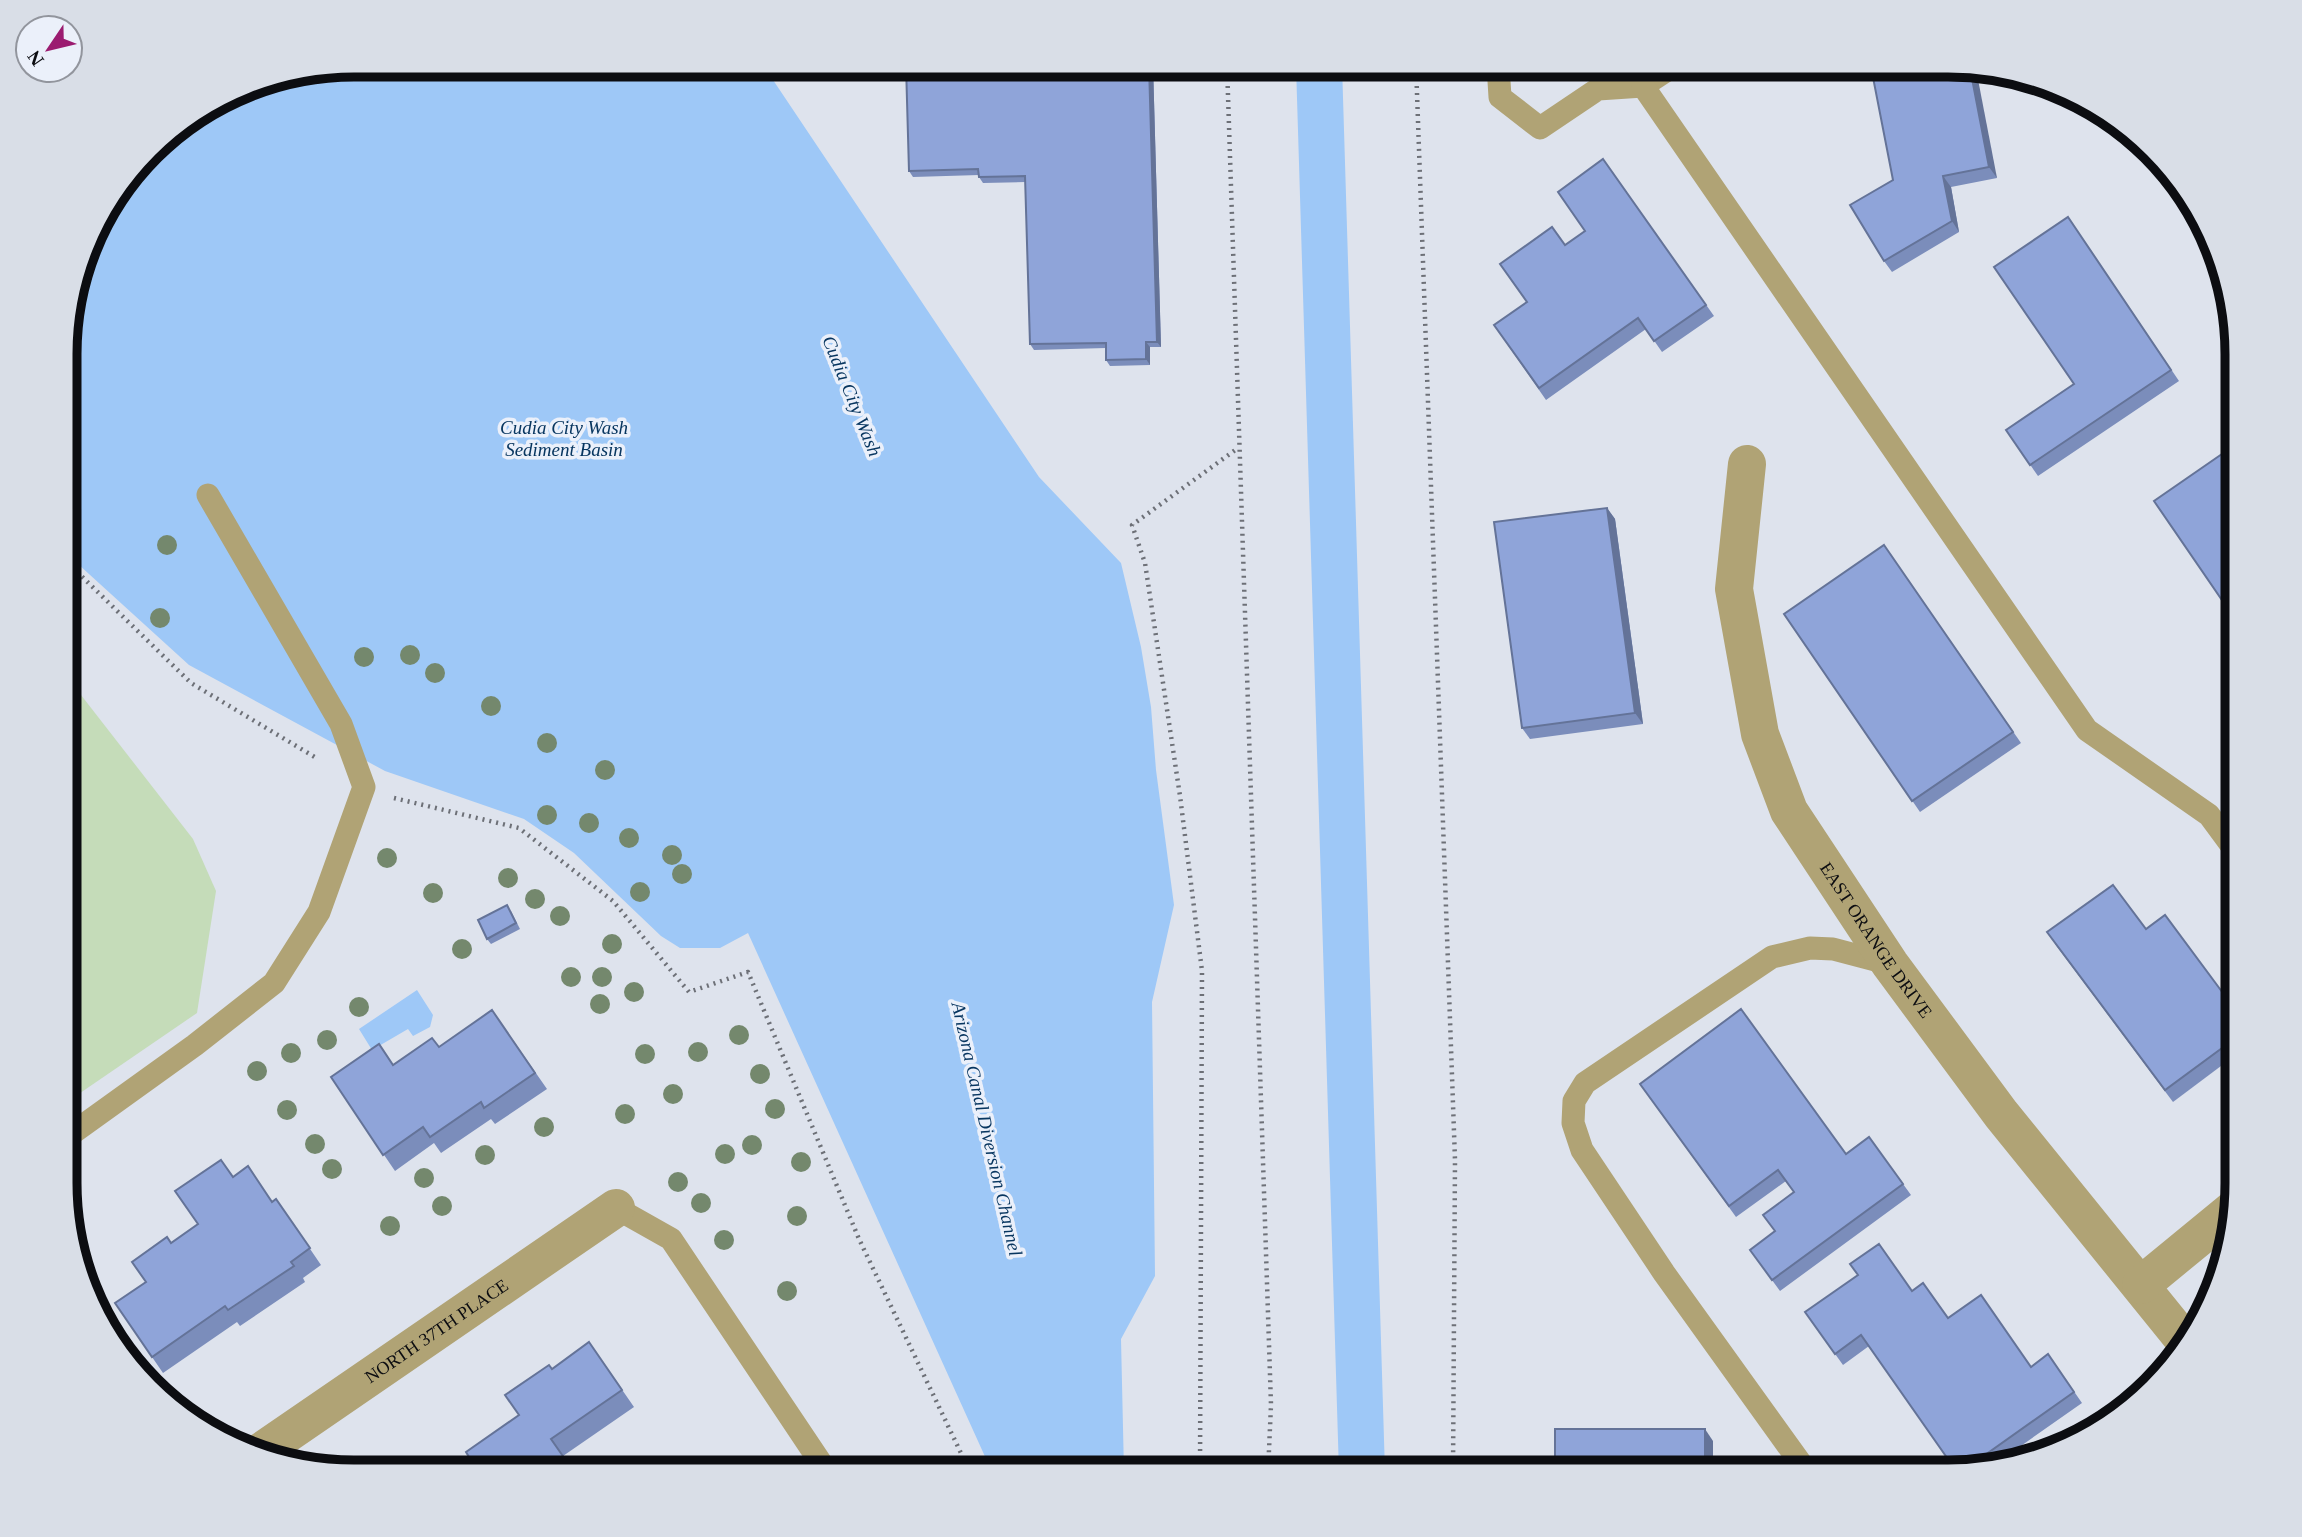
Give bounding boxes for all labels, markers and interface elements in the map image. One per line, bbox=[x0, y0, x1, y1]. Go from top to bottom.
north arrow bbox=[14, 14, 84, 84]
text: N bbox=[23, 47, 48, 70]
water label: Cudia City Wash bbox=[818, 333, 886, 459]
water label: Cudia City Wash Sediment Basin bbox=[500, 417, 628, 460]
street label: EAST ORANGE DRIVE bbox=[1816, 859, 1936, 1022]
water label: Arizona Canal Diversion Channel bbox=[947, 998, 1026, 1258]
street label: NORTH 37TH PLACE bbox=[361, 1275, 512, 1387]

